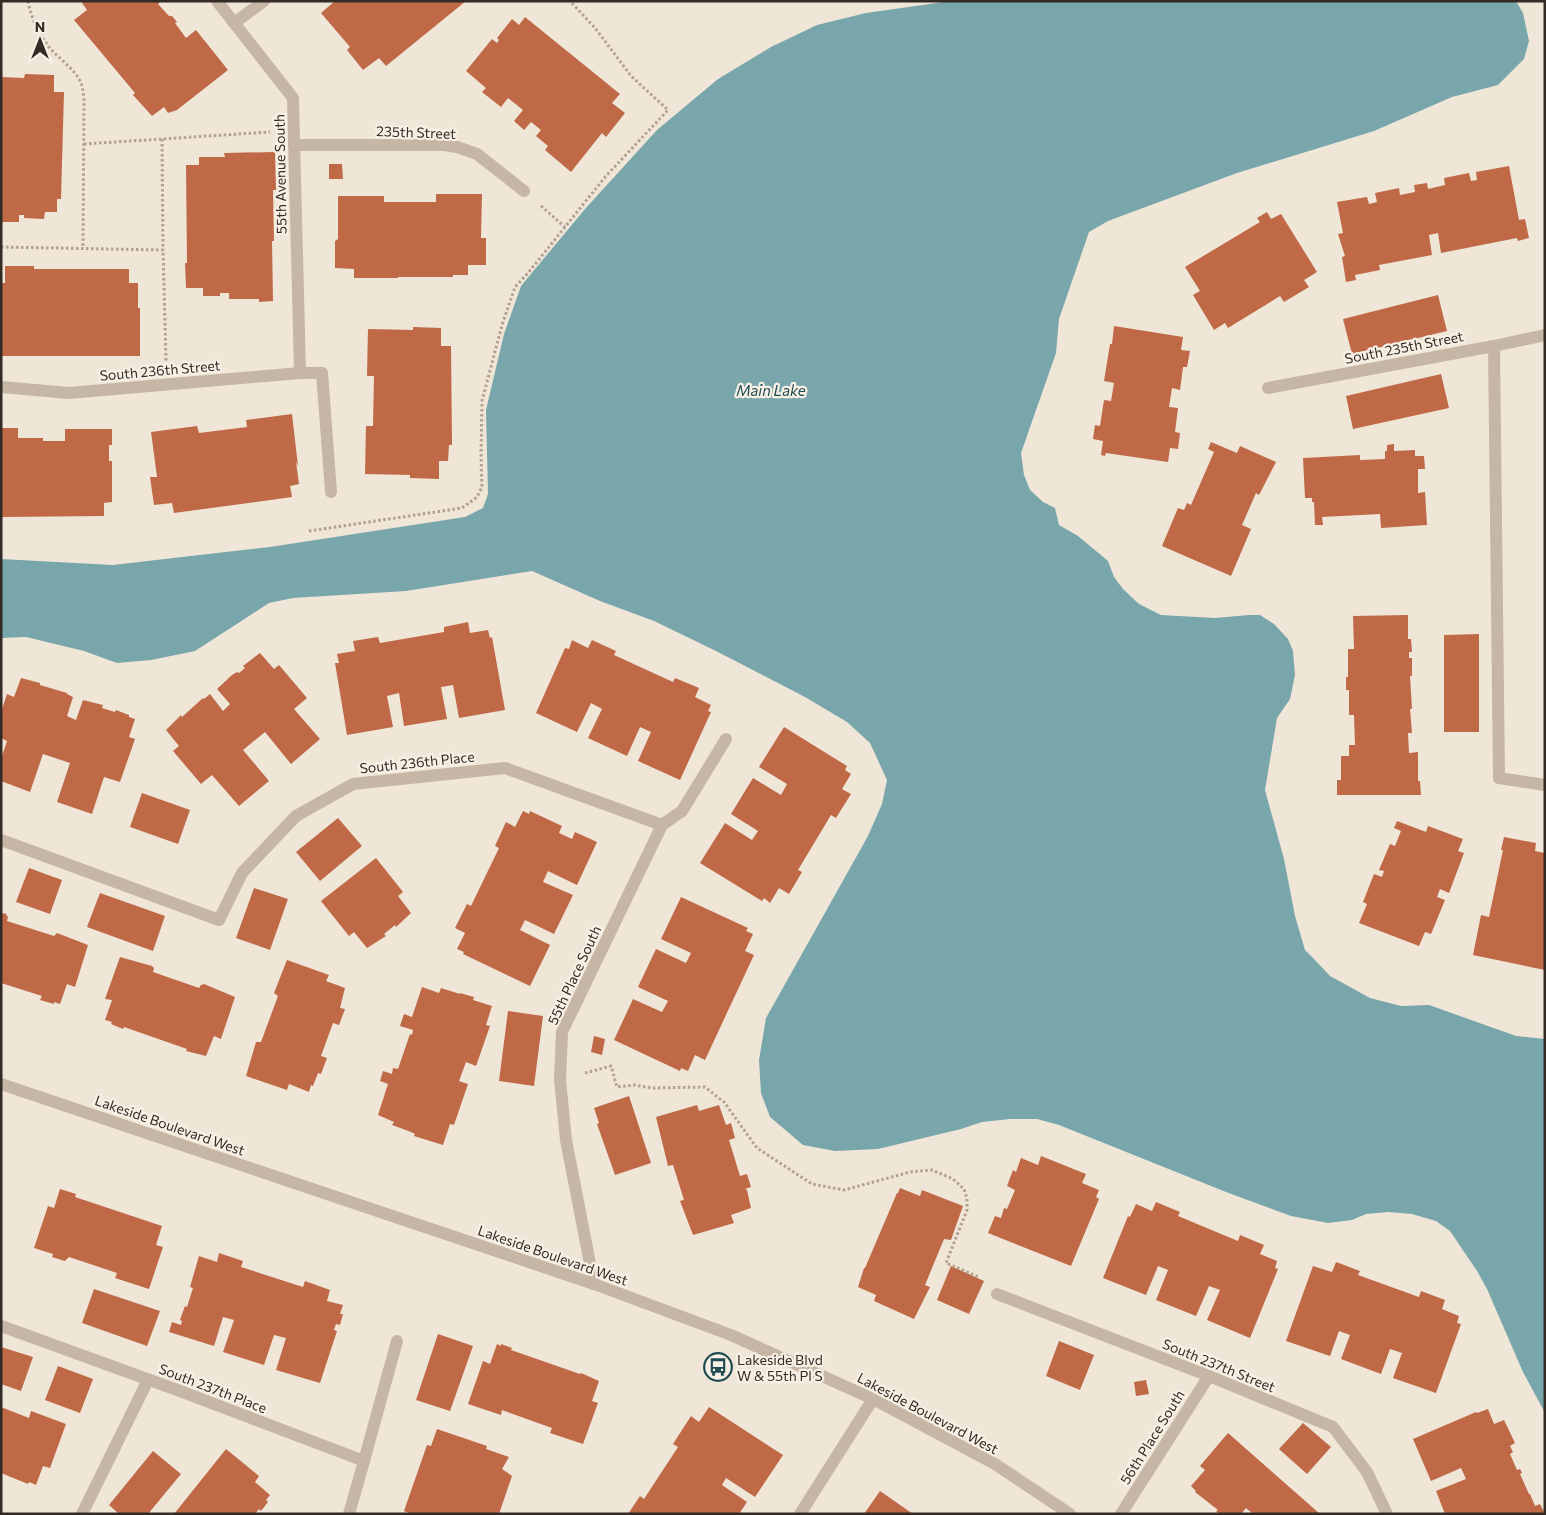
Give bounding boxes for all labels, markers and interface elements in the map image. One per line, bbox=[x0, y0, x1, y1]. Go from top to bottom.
north arrow bbox=[15, 15, 65, 65]
text: N bbox=[35, 18, 45, 35]
street label: 55th Avenue South bbox=[270, 114, 290, 234]
street label: 235th Street bbox=[376, 122, 456, 142]
street label: South 235th Street bbox=[1343, 327, 1465, 367]
street label: South 236th Street bbox=[99, 356, 221, 384]
water label: Main Lake bbox=[736, 381, 806, 399]
street label: South 236th Place bbox=[359, 748, 475, 776]
street label: 55th Place South bbox=[544, 923, 604, 1027]
street label: Lakeside Boulevard West bbox=[93, 1091, 247, 1159]
street label: Lakeside Boulevard West bbox=[476, 1221, 630, 1289]
street label: South 237th Street bbox=[1160, 1335, 1278, 1395]
place label: Lakeside Blvd W & 55th Pl S bbox=[737, 1351, 823, 1384]
bus stop icon: Lakeside Blvd W & 55th Pl S bbox=[703, 1352, 733, 1382]
street label: South 237th Place bbox=[157, 1360, 269, 1416]
street label: Lakeside Boulevard West bbox=[855, 1369, 1002, 1458]
street label: 56th Place South bbox=[1116, 1387, 1188, 1487]

